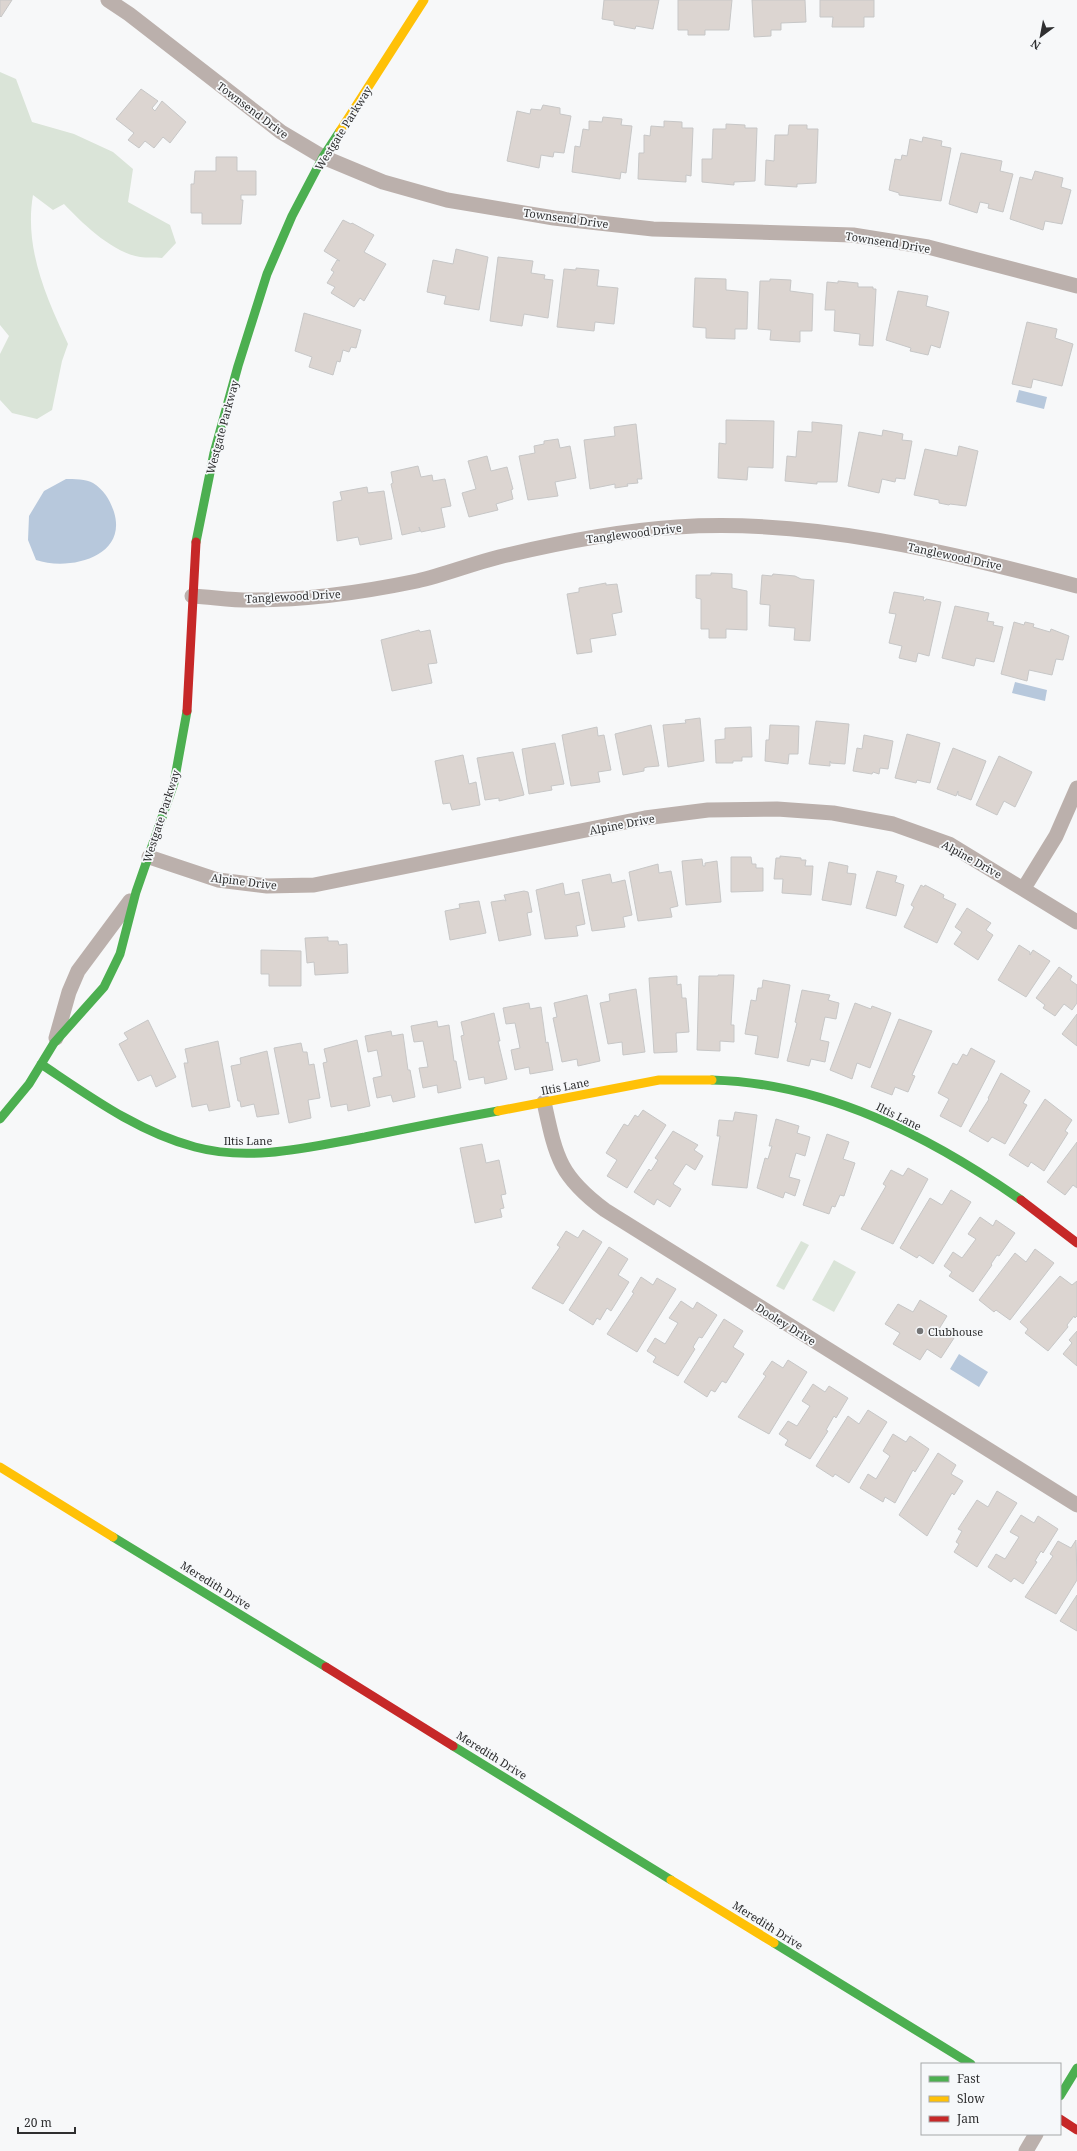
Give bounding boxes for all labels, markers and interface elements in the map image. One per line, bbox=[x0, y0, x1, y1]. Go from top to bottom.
north arrow bbox=[1021, 16, 1061, 56]
text: N bbox=[1028, 36, 1043, 54]
street label: Townsend Drive bbox=[214, 78, 292, 142]
street label: Westgate Parkway bbox=[311, 82, 375, 173]
street label: Townsend Drive bbox=[523, 205, 610, 231]
street label: Townsend Drive bbox=[845, 228, 932, 256]
street label: Westgate Parkway bbox=[202, 378, 242, 476]
street label: Tanglewood Drive bbox=[586, 520, 682, 546]
street label: Tanglewood Drive bbox=[907, 539, 1003, 573]
street label: Tanglewood Drive bbox=[245, 586, 341, 606]
street label: Westgate Parkway bbox=[139, 767, 183, 864]
street label: Alpine Drive bbox=[588, 810, 656, 838]
street label: Alpine Drive bbox=[939, 836, 1005, 882]
street label: Alpine Drive bbox=[210, 870, 278, 892]
street label: Iltis Lane bbox=[540, 1074, 590, 1098]
street label: Iltis Lane bbox=[874, 1099, 924, 1133]
street label: Iltis Lane bbox=[224, 1133, 272, 1148]
street label: Dooley Drive bbox=[753, 1300, 819, 1348]
place label: Clubhouse bbox=[928, 1324, 983, 1339]
marker: Clubhouse bbox=[915, 1326, 925, 1336]
street label: Meredith Drive bbox=[178, 1557, 254, 1613]
street label: Meredith Drive bbox=[454, 1727, 530, 1783]
street label: Meredith Drive bbox=[730, 1897, 806, 1953]
legend bbox=[921, 2063, 1061, 2135]
text: Fast bbox=[957, 2070, 980, 2087]
text: Slow bbox=[957, 2090, 985, 2107]
scale bar bbox=[18, 2109, 75, 2135]
text: Jam bbox=[956, 2110, 979, 2127]
text: 20 m bbox=[24, 2114, 52, 2131]

